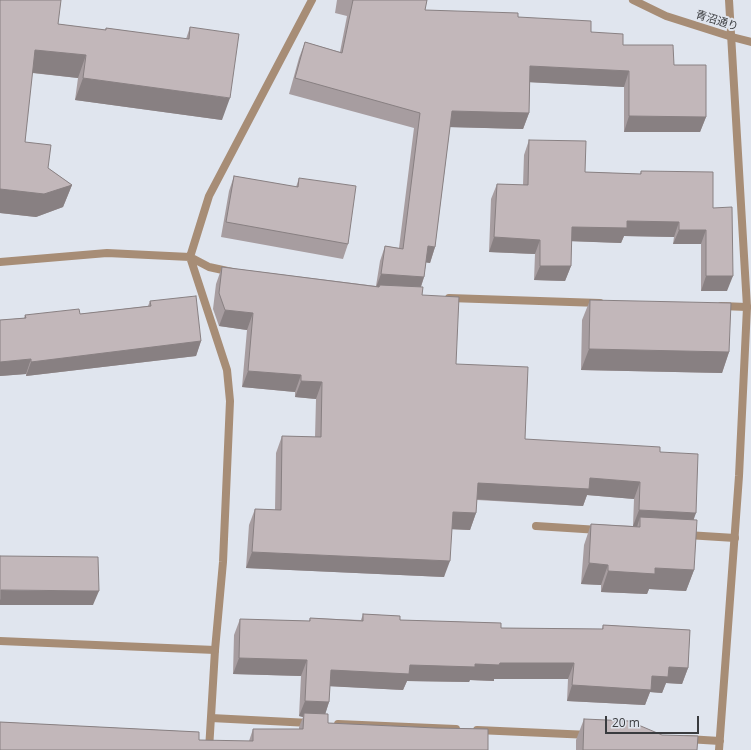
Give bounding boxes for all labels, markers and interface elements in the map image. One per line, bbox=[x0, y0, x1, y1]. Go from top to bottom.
street label: 青沼通り bbox=[694, 8, 740, 34]
scale bar bbox=[607, 708, 701, 734]
text: 20 m bbox=[612, 714, 640, 731]

